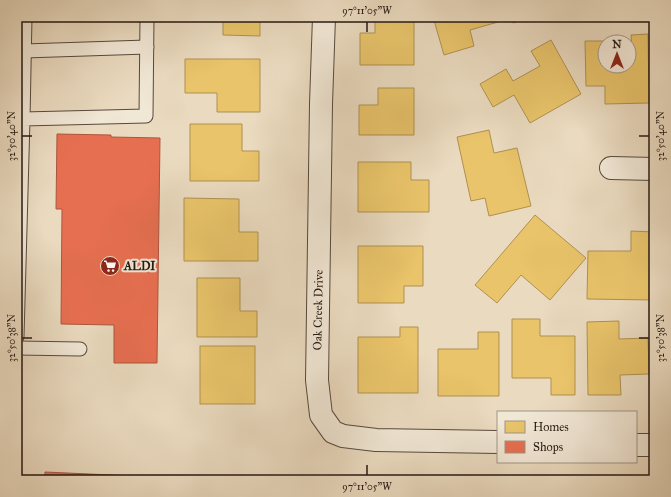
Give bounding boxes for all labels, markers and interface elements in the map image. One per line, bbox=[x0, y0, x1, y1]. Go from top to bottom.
text: 97°11'05"W bbox=[342, 5, 392, 17]
north arrow bbox=[597, 34, 637, 74]
text: N bbox=[612, 38, 622, 51]
text: 32°50'40"N bbox=[6, 110, 18, 161]
text: 32°50'40"N bbox=[655, 110, 667, 161]
supermarket icon: ALDI bbox=[99, 255, 121, 277]
place label: ALDI bbox=[123, 259, 156, 273]
street label: Oak Creek Drive bbox=[310, 269, 326, 351]
text: 32°50'38"N bbox=[6, 314, 18, 362]
text: 32°50'38"N bbox=[655, 314, 667, 362]
legend bbox=[497, 411, 637, 463]
text: Homes bbox=[533, 420, 569, 434]
text: Shops bbox=[533, 440, 563, 454]
text: 97°11'05"W bbox=[342, 481, 392, 493]

